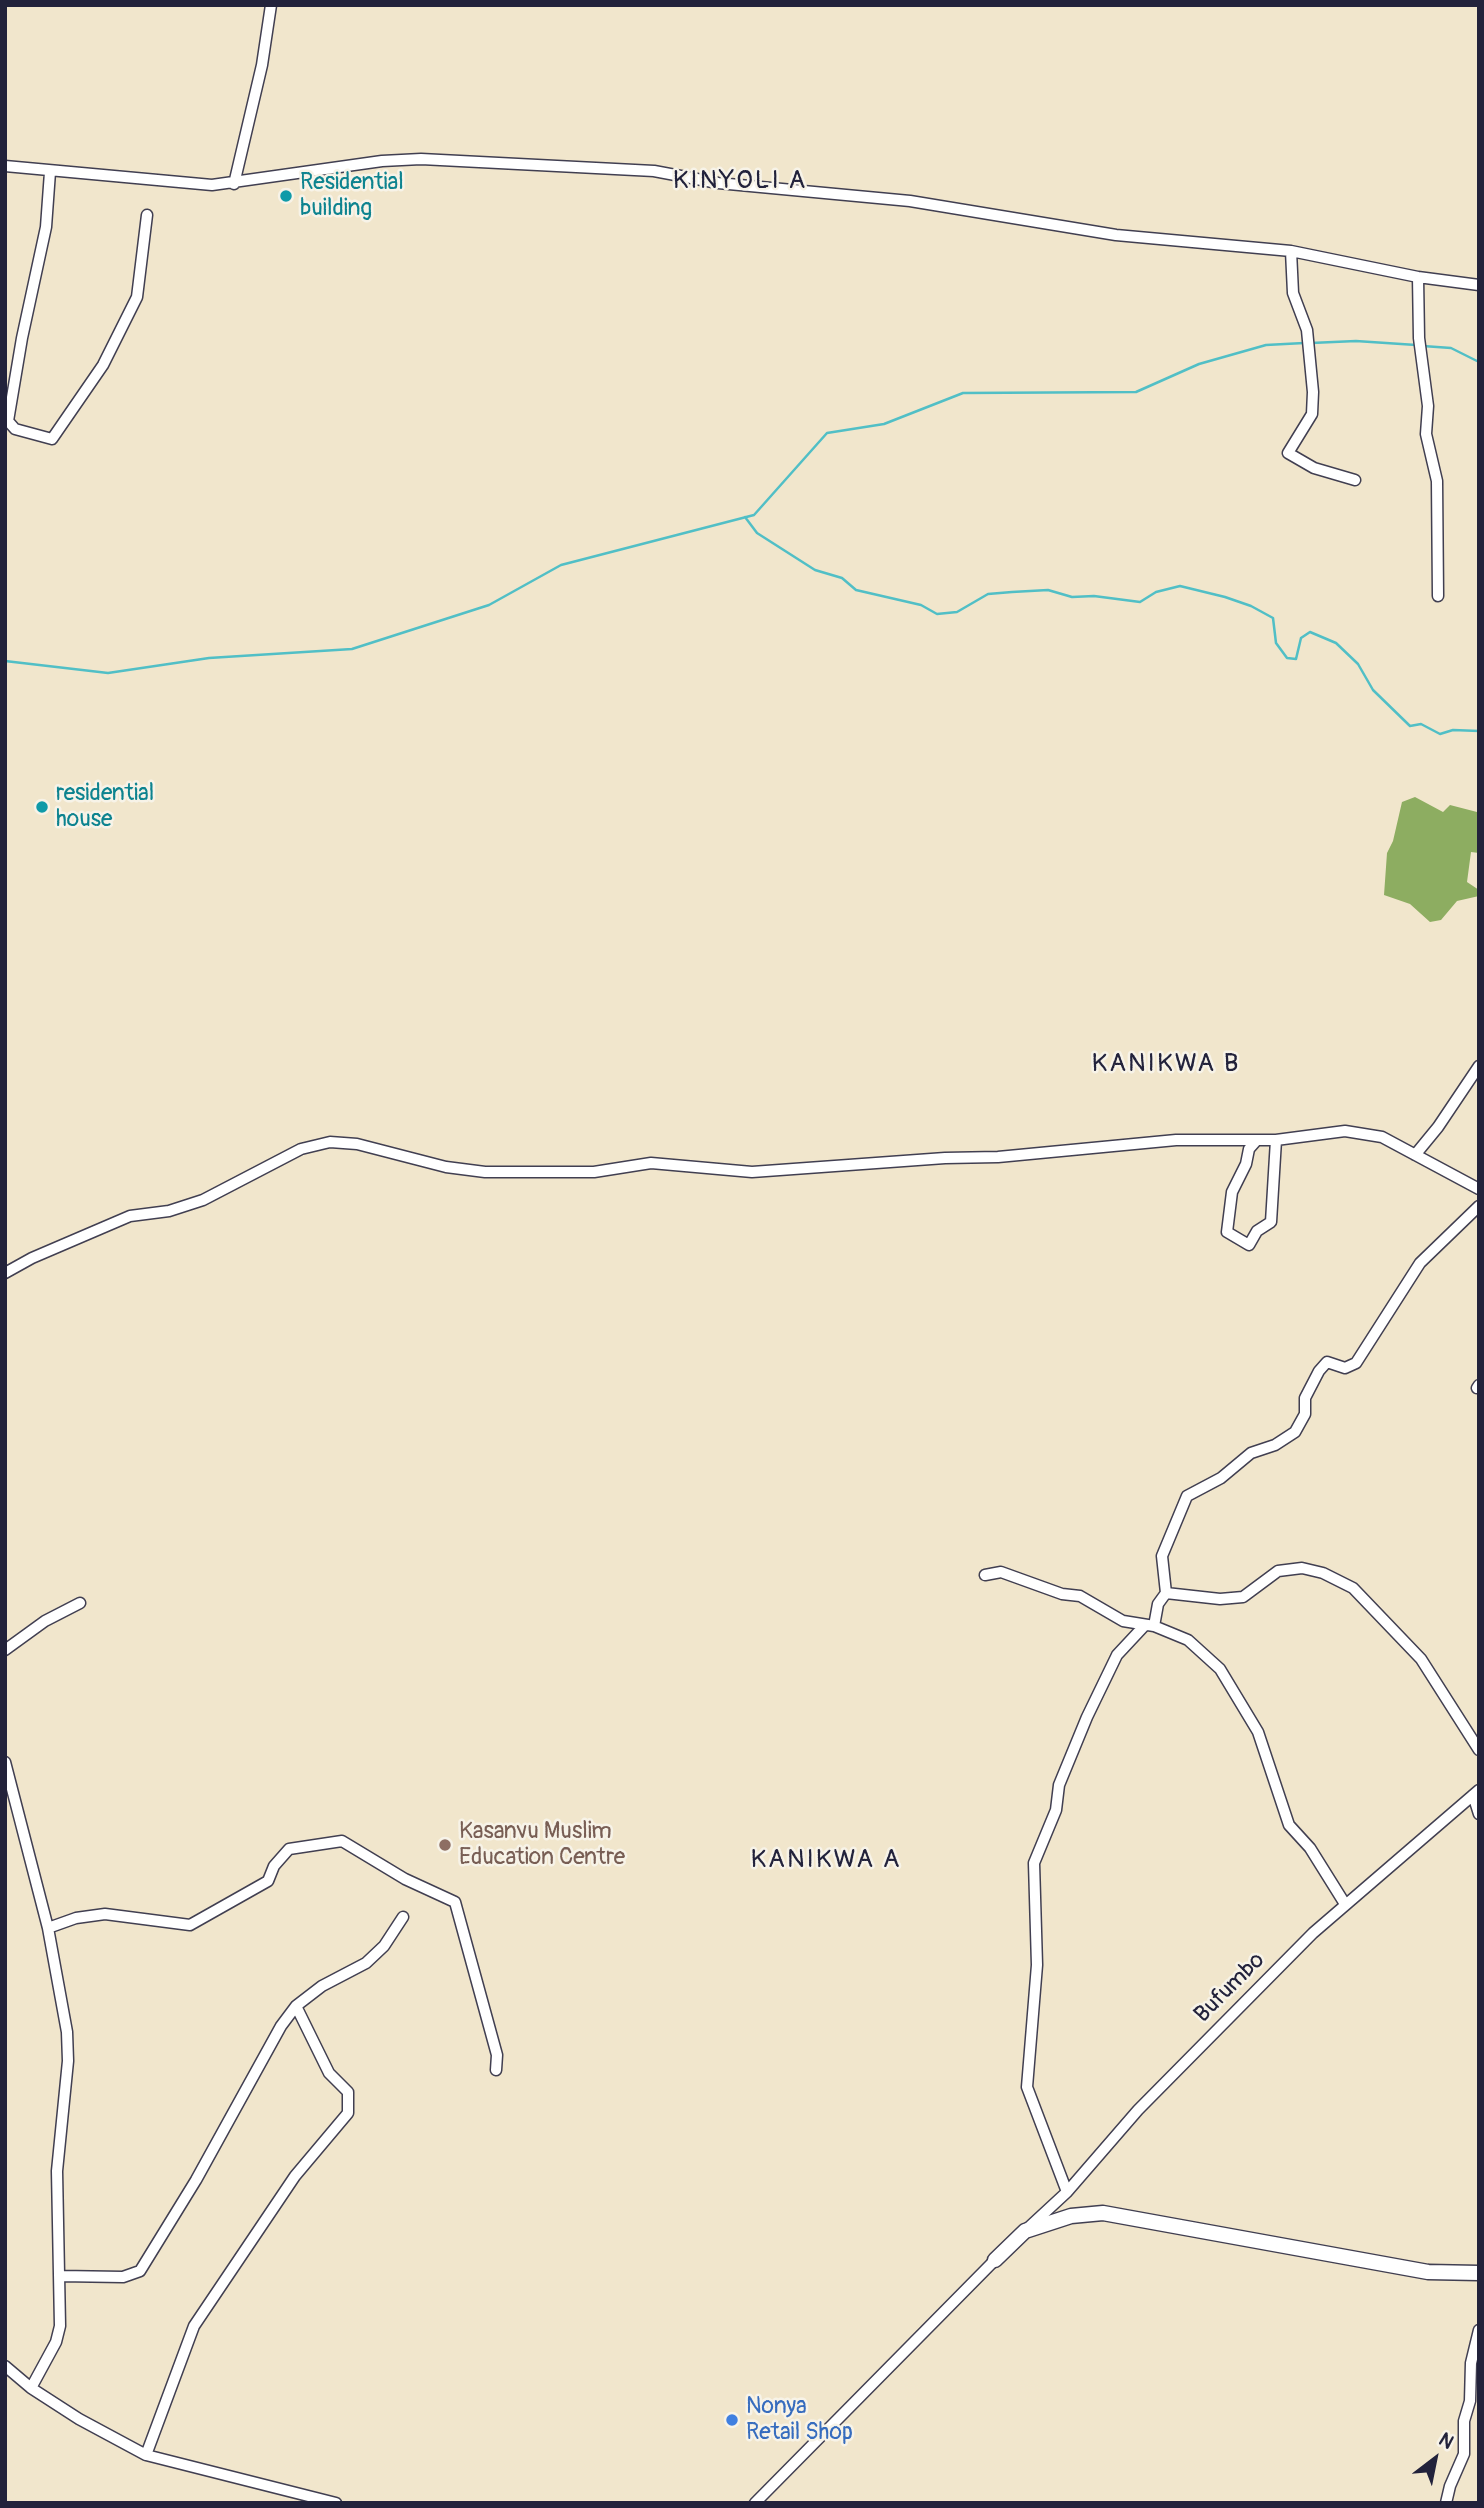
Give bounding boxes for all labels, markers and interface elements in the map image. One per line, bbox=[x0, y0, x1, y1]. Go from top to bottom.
district label: KINYOLI A bbox=[674, 165, 806, 197]
place label: Residential building bbox=[300, 169, 404, 223]
marker: Residential building bbox=[278, 188, 294, 204]
place label: residential house bbox=[56, 780, 154, 834]
marker: residential house bbox=[34, 799, 50, 815]
district label: KANIKWA B bbox=[1093, 1048, 1239, 1080]
place label: Kasanvu Muslim Education Centre bbox=[459, 1818, 625, 1872]
marker: Kasanvu Muslim Education Centre bbox=[437, 1837, 453, 1853]
district label: KANIKWA A bbox=[752, 1844, 900, 1876]
street label: Bufumbo bbox=[1189, 1947, 1271, 2029]
place label: Nonya Retail Shop bbox=[746, 2393, 853, 2447]
marker: Nonya Retail Shop bbox=[724, 2412, 740, 2428]
north arrow bbox=[1400, 2424, 1470, 2494]
text: N bbox=[1434, 2428, 1458, 2455]

